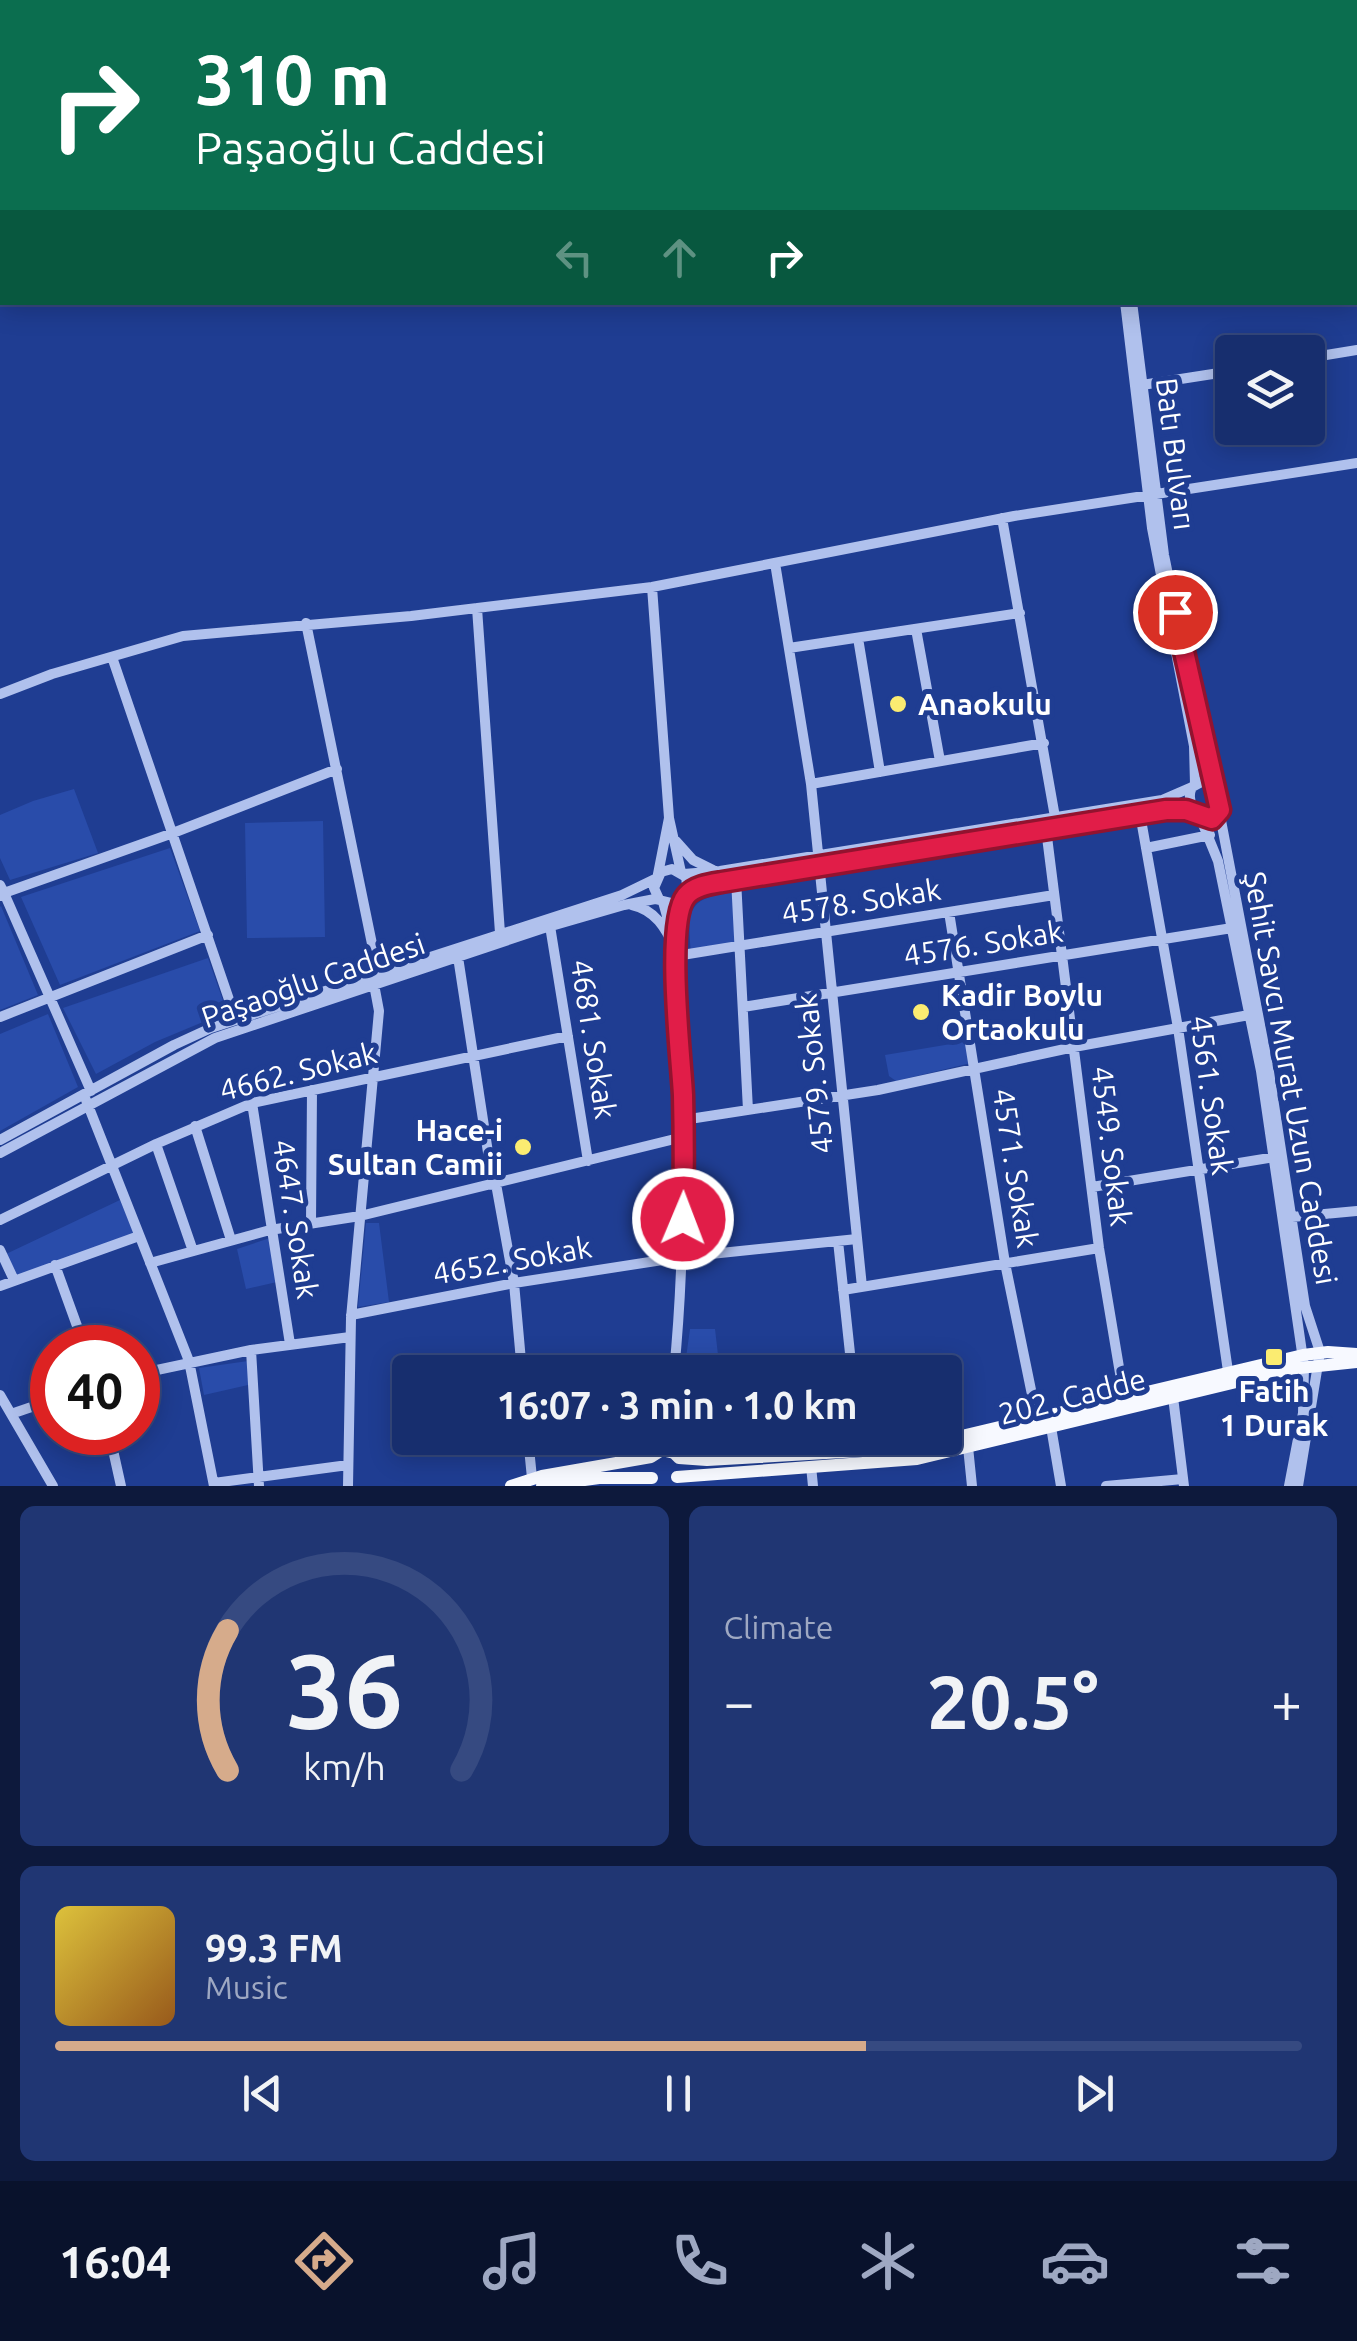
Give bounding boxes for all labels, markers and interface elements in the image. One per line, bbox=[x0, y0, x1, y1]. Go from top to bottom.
icon: right bbox=[30, 40, 160, 170]
text: 310 m bbox=[195, 40, 390, 118]
text: Paşaoğlu Caddesi bbox=[195, 122, 546, 173]
icon: left bbox=[547, 230, 602, 285]
icon: ahead bbox=[652, 230, 707, 285]
icon: right bbox=[757, 230, 812, 285]
map controls bbox=[1215, 335, 1325, 445]
button: layers bbox=[1215, 335, 1325, 445]
street label: Batı Bulvarı bbox=[1150, 376, 1202, 532]
pin bbox=[1133, 570, 1218, 655]
icon: arrive bbox=[1148, 585, 1203, 640]
place label: Anaokulu bbox=[918, 687, 1052, 721]
marker: Anaokulu bbox=[887, 693, 909, 715]
street label: Şehit Savcı Murat Uzun Caddesi bbox=[1238, 869, 1344, 1287]
street label: 4578. Sokak bbox=[779, 872, 943, 930]
street label: 4576. Sokak bbox=[901, 914, 1065, 972]
street label: Paşaoğlu Caddesi bbox=[197, 926, 429, 1034]
street label: 4681. Sokak bbox=[565, 957, 623, 1121]
place label: Kadir Boylu Ortaokulu bbox=[941, 978, 1103, 1046]
street label: 4579. Sokak bbox=[789, 992, 839, 1156]
marker: Kadir Boylu Ortaokulu bbox=[910, 1001, 932, 1023]
street label: 4561. Sokak bbox=[1184, 1013, 1240, 1177]
street label: 4662. Sokak bbox=[216, 1035, 380, 1107]
street label: 4549. Sokak bbox=[1085, 1064, 1139, 1228]
street label: 4571. Sokak bbox=[987, 1086, 1045, 1250]
place label: Hace-i Sultan Camii bbox=[328, 1113, 503, 1181]
marker: Hace-i Sultan Camii bbox=[512, 1136, 534, 1158]
street label: 4647. Sokak bbox=[267, 1137, 325, 1301]
position arrow bbox=[631, 1167, 735, 1271]
street label: 4652. Sokak bbox=[430, 1229, 594, 1291]
speed limit sign: 40 bbox=[30, 1325, 160, 1455]
marker: Fatih 1 Durak bbox=[1263, 1346, 1285, 1368]
street label: 202. Cadde bbox=[995, 1361, 1149, 1431]
place label: Fatih 1 Durak bbox=[1220, 1374, 1329, 1442]
text: 16:07 · 3 min · 1.0 km bbox=[496, 1384, 858, 1426]
text: Climate bbox=[724, 1609, 834, 1645]
text: 36 bbox=[286, 1631, 403, 1748]
text: 20.5° bbox=[927, 1659, 1099, 1743]
text: − bbox=[724, 1671, 755, 1732]
text: + bbox=[1271, 1671, 1302, 1732]
text: km/h bbox=[303, 1747, 386, 1787]
text: 99.3 FM bbox=[205, 1927, 343, 1969]
text: Music bbox=[205, 1969, 288, 2005]
icon: previous bbox=[235, 2066, 290, 2121]
icon: pause bbox=[651, 2066, 706, 2121]
icon: next bbox=[1067, 2066, 1122, 2121]
icon: directions bbox=[289, 2226, 359, 2296]
icon: music bbox=[477, 2226, 547, 2296]
icon: phone bbox=[665, 2226, 735, 2296]
icon: climate bbox=[853, 2226, 923, 2296]
icon: car bbox=[1040, 2226, 1110, 2296]
icon: filters bbox=[1228, 2226, 1298, 2296]
text: 16:04 bbox=[59, 2236, 171, 2287]

